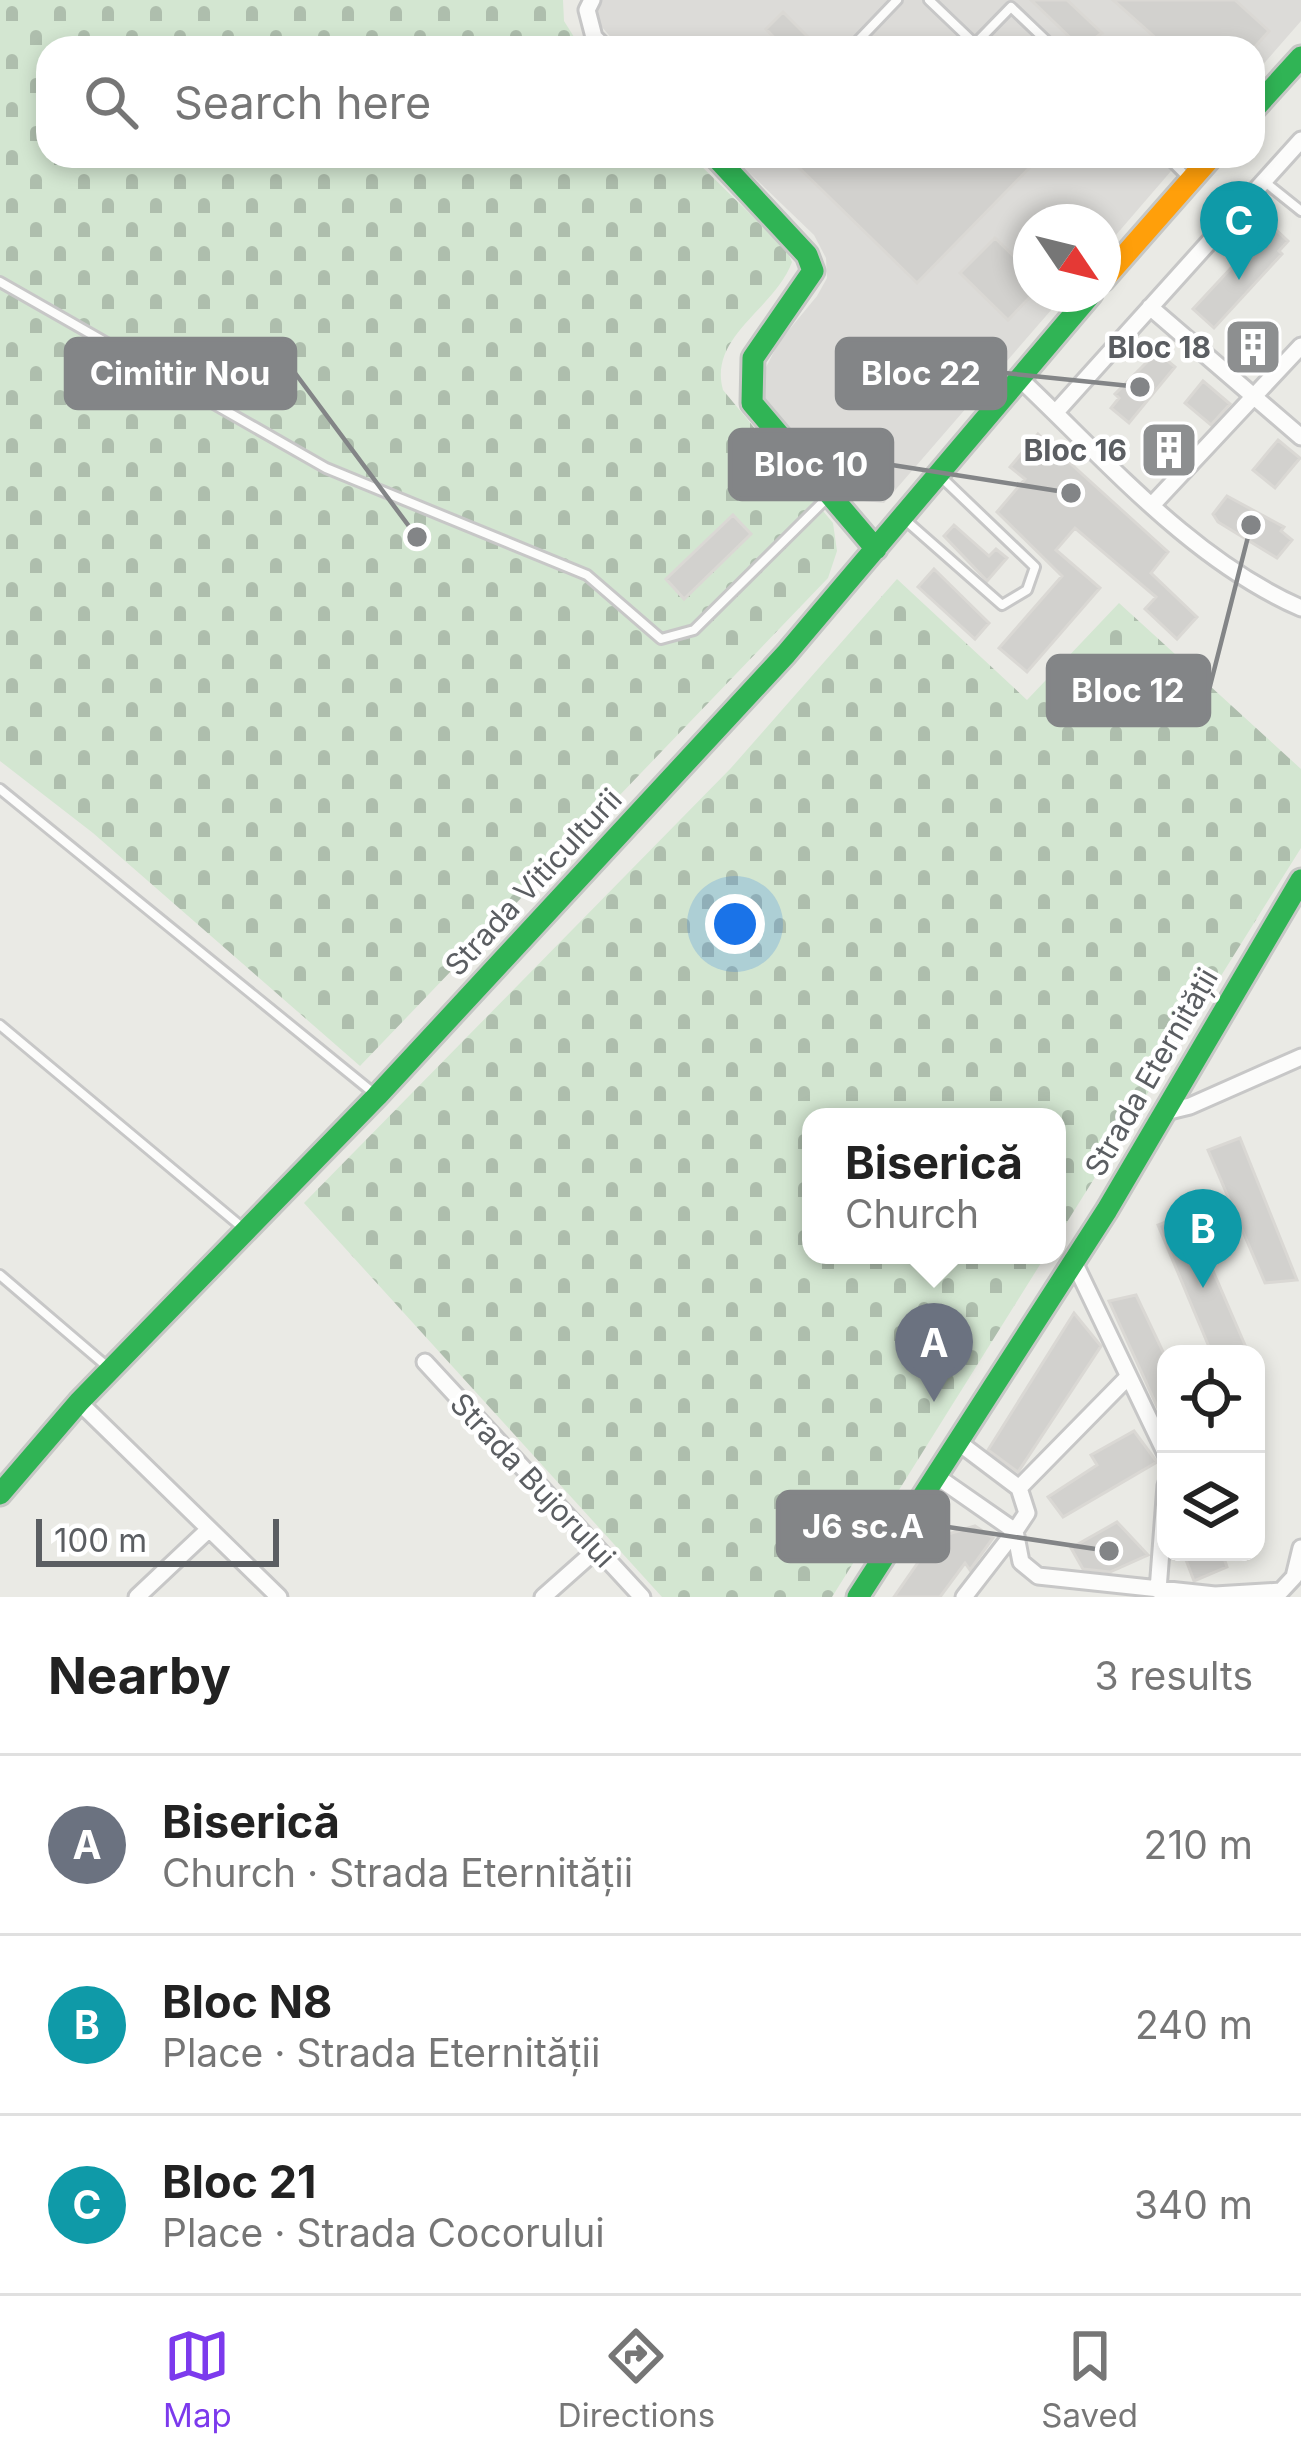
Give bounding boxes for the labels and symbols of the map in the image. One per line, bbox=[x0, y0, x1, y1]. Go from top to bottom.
pin: C bbox=[1200, 181, 1278, 280]
north arrow bbox=[1013, 204, 1121, 312]
building icon: Bloc 18 bbox=[1222, 316, 1284, 378]
place label: Bloc 18 bbox=[1107, 329, 1211, 365]
callout: Cimitir Nou bbox=[66, 339, 295, 408]
callout: Bloc 22 bbox=[837, 339, 1005, 408]
text: Cimitir Nou bbox=[90, 353, 270, 393]
text: Bloc 22 bbox=[861, 353, 981, 393]
building icon: Bloc 16 bbox=[1138, 419, 1200, 481]
callout: Bloc 10 bbox=[730, 430, 892, 499]
place label: Bloc 16 bbox=[1023, 432, 1127, 468]
text: Bloc 10 bbox=[754, 444, 868, 484]
callout: Bloc 12 bbox=[1048, 656, 1209, 725]
text: Bloc 12 bbox=[1071, 670, 1185, 710]
street label: Strada Viticulturii bbox=[437, 781, 629, 983]
your location bbox=[705, 894, 765, 954]
street label: Strada Eternității bbox=[1077, 962, 1226, 1183]
pin: B bbox=[1164, 1189, 1242, 1288]
pin: A bbox=[895, 1303, 973, 1402]
street label: Strada Bujorului bbox=[443, 1386, 623, 1574]
callout: J6 sc.A bbox=[778, 1492, 948, 1561]
text: J6 sc.A bbox=[802, 1506, 924, 1546]
scale bar bbox=[36, 1513, 279, 1566]

